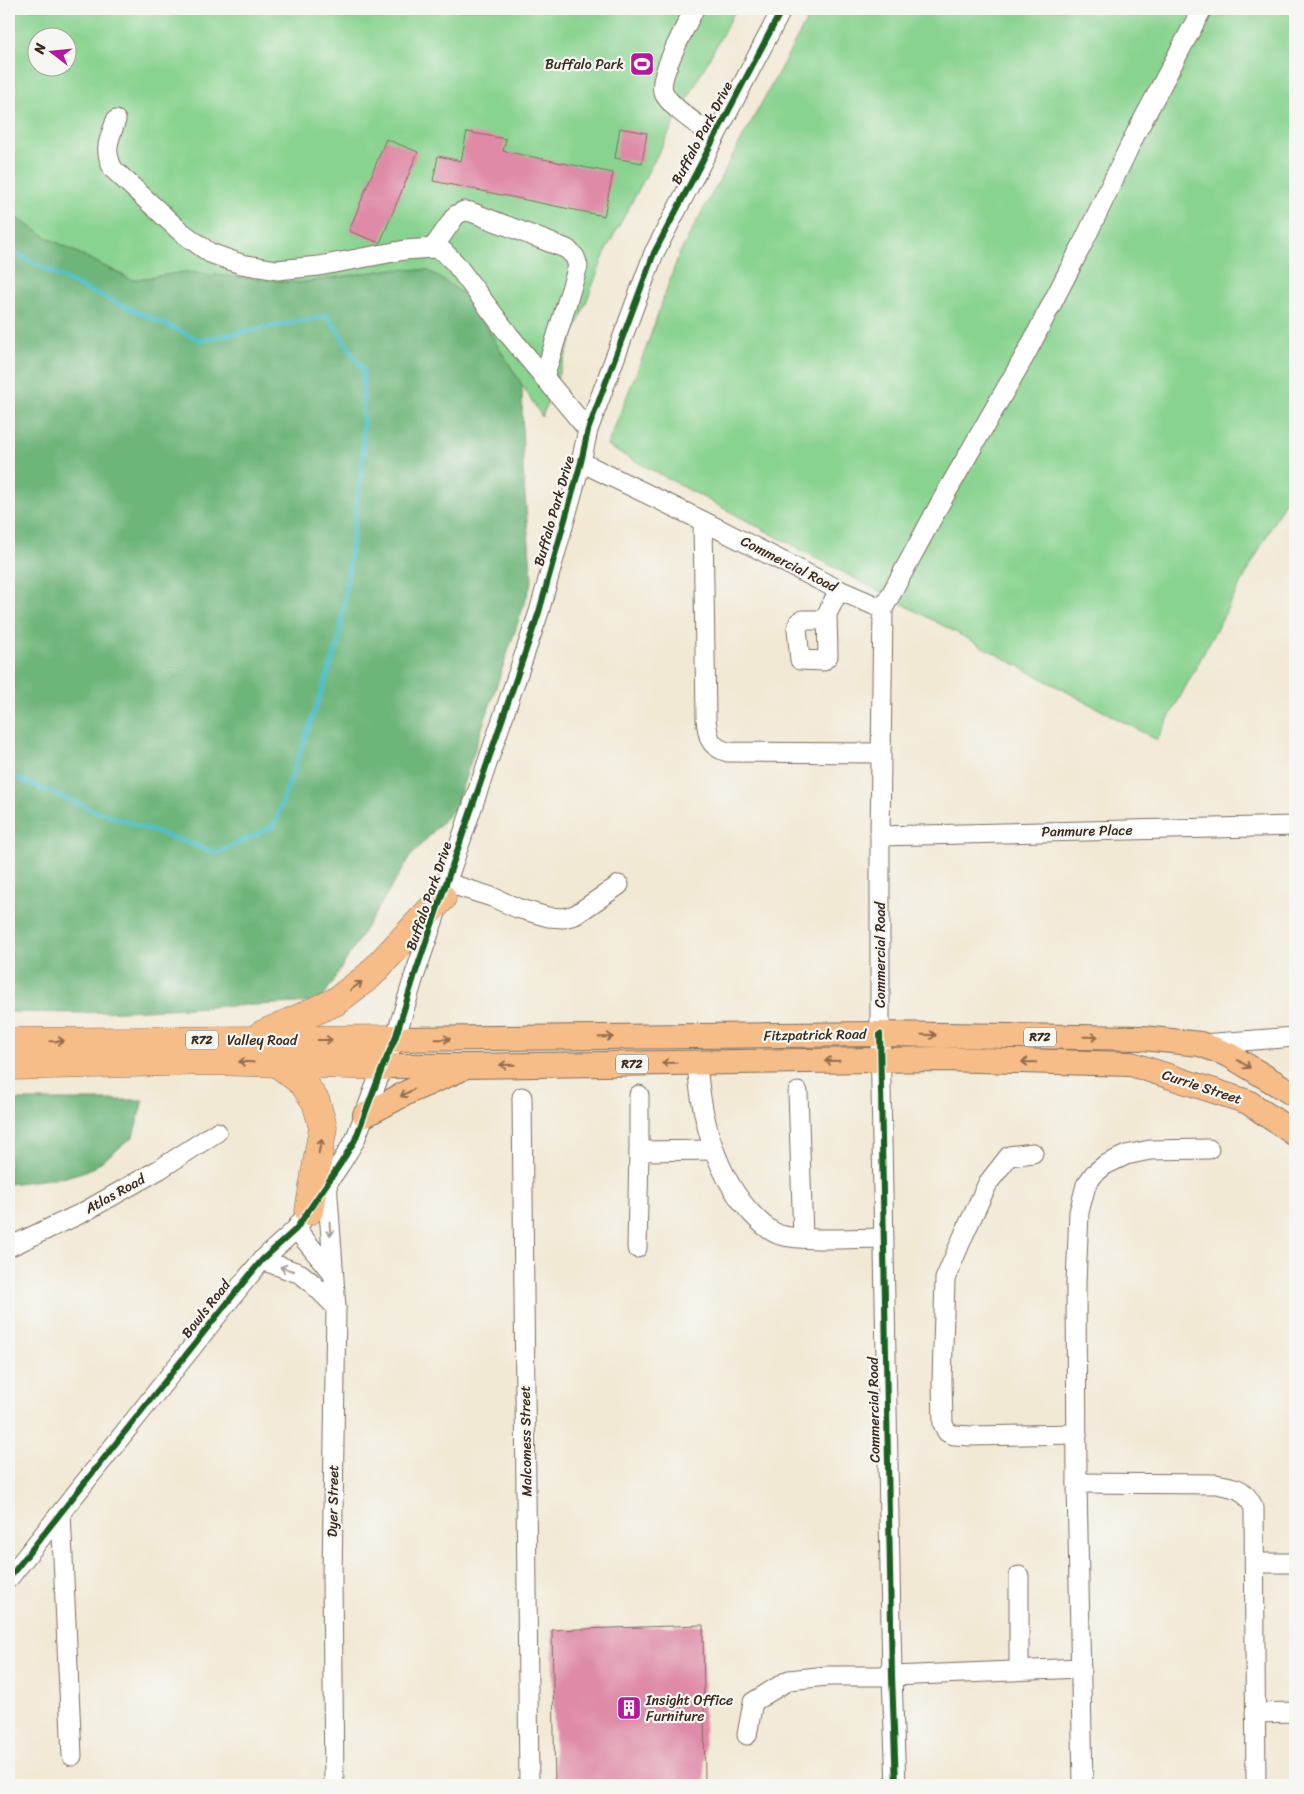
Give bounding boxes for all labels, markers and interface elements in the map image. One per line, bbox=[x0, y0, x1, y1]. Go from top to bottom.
north arrow bbox=[28, 28, 78, 78]
text: N bbox=[26, 40, 53, 58]
sports icon: Buffalo Park bbox=[629, 51, 655, 77]
place label: Buffalo Park bbox=[545, 52, 624, 77]
street label: Buffalo Park Drive bbox=[664, 77, 740, 189]
street label: Buffalo Park Drive bbox=[526, 453, 582, 569]
street label: Commercial Road bbox=[736, 529, 843, 600]
street label: Panmure Place bbox=[1041, 818, 1133, 844]
street label: Buffalo Park Drive bbox=[399, 838, 459, 954]
street label: Commercial Road bbox=[868, 900, 893, 1008]
one-way arrow bbox=[349, 981, 363, 991]
street label: Fitzpatrick Road bbox=[764, 1022, 868, 1048]
street label: Valley Road bbox=[227, 1028, 299, 1053]
road number: R72 bbox=[1024, 1028, 1056, 1046]
road number: R72 bbox=[186, 1030, 218, 1050]
one-way arrow bbox=[920, 1030, 936, 1040]
one-way arrow bbox=[598, 1032, 614, 1042]
one-way arrow bbox=[1082, 1032, 1099, 1042]
one-way arrow bbox=[435, 1034, 451, 1044]
one-way arrow bbox=[316, 1035, 333, 1045]
one-way arrow bbox=[49, 1036, 65, 1046]
road number: R72 bbox=[616, 1054, 648, 1074]
one-way arrow bbox=[824, 1056, 840, 1066]
one-way arrow bbox=[239, 1057, 255, 1066]
one-way arrow bbox=[1022, 1057, 1038, 1066]
one-way arrow bbox=[662, 1058, 678, 1068]
one-way arrow bbox=[1237, 1059, 1251, 1069]
one-way arrow bbox=[499, 1061, 515, 1070]
street label: Currie Street bbox=[1159, 1062, 1245, 1112]
one-way arrow bbox=[399, 1088, 414, 1098]
one-way arrow bbox=[316, 1138, 326, 1154]
street label: Atlas Road bbox=[79, 1166, 151, 1221]
one-way arrow bbox=[326, 1220, 335, 1236]
one-way arrow bbox=[280, 1263, 296, 1273]
street label: Bowls Road bbox=[175, 1273, 238, 1344]
street label: Commercial Road bbox=[861, 1355, 887, 1463]
street label: Malcomess Street bbox=[513, 1385, 539, 1497]
street label: Dyer Street bbox=[320, 1465, 346, 1537]
place label: Insight Office Furniture bbox=[645, 1688, 733, 1729]
building icon: Insight Office Furniture bbox=[616, 1695, 642, 1721]

